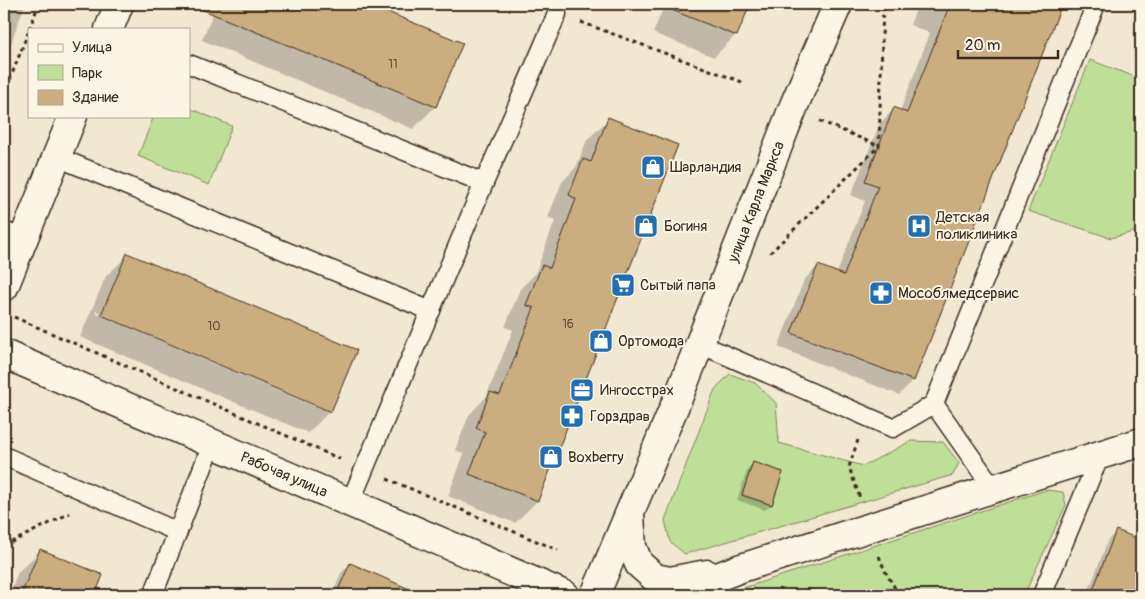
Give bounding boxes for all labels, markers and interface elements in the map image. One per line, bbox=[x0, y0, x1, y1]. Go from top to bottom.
legend bbox=[28, 28, 190, 118]
scale bar bbox=[958, 28, 1058, 60]
text: 20 m bbox=[965, 36, 1000, 55]
text: Улица bbox=[72, 38, 112, 57]
house number: 11 bbox=[388, 57, 398, 72]
text: Парк bbox=[72, 64, 103, 83]
text: Здание bbox=[72, 88, 119, 107]
street label: улица Карла Маркса bbox=[723, 138, 788, 266]
shop icon: Шарландия bbox=[640, 154, 666, 180]
place label: Шарландия bbox=[670, 158, 741, 177]
place label: Детская поликлиника bbox=[935, 208, 1017, 244]
shop icon: Богиня bbox=[633, 213, 659, 239]
hospital icon: Детская поликлиника bbox=[906, 213, 932, 239]
place label: Богиня bbox=[664, 217, 707, 236]
supermarket icon: Сытый папа bbox=[610, 272, 636, 298]
place label: Сытый папа bbox=[640, 276, 716, 295]
pharmacy icon: Мособлмедсервис bbox=[868, 280, 894, 306]
place label: Мособлмедсервис bbox=[898, 284, 1019, 303]
house number: 16 bbox=[562, 317, 574, 332]
house number: 10 bbox=[208, 319, 220, 334]
shop icon: Ортомода bbox=[588, 328, 614, 354]
place label: Ортомода bbox=[618, 332, 684, 351]
office icon: Ингосстрах bbox=[569, 377, 595, 403]
place label: Ингосстрах bbox=[600, 381, 674, 400]
pharmacy icon: Горздрав bbox=[559, 403, 585, 429]
place label: Горздрав bbox=[590, 407, 650, 426]
shop icon: Boxberry bbox=[538, 444, 564, 470]
street label: Рабочая улица bbox=[238, 447, 331, 501]
place label: Boxberry bbox=[568, 448, 624, 467]

